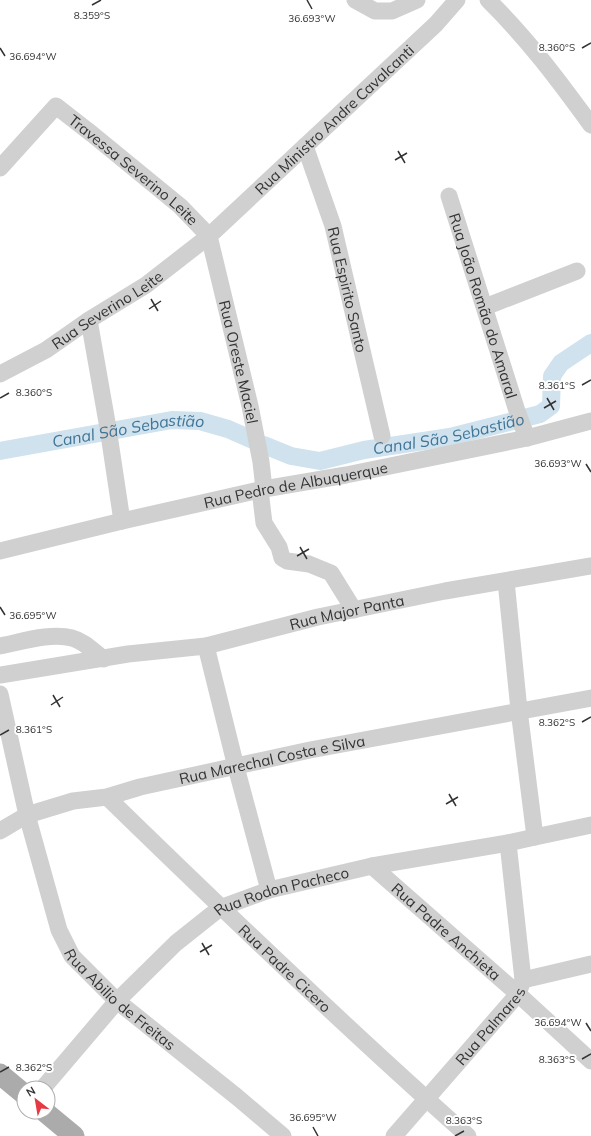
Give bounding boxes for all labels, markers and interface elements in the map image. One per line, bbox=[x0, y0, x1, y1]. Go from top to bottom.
text: 8.359°S bbox=[74, 9, 110, 22]
text: 36.693°W bbox=[288, 12, 336, 25]
street label: Rua Ministro Andre Cavalcanti bbox=[250, 40, 418, 198]
text: 8.360°S bbox=[539, 41, 575, 54]
text: 36.694°W bbox=[9, 50, 57, 63]
street label: Travessa Severino Leite bbox=[65, 110, 203, 229]
street label: Rua João Romão do Amaral bbox=[445, 211, 522, 401]
street label: Rua Espirito Santo bbox=[324, 225, 372, 354]
street label: Rua Severino Leite bbox=[48, 266, 166, 353]
street label: Rua Oreste Maciel bbox=[215, 298, 263, 425]
text: 8.361°S bbox=[539, 379, 575, 392]
text: 8.360°S bbox=[16, 386, 52, 399]
water label: Canal São Sebastião bbox=[371, 408, 526, 459]
water label: Canal São Sebastião bbox=[50, 410, 205, 451]
street label: Rua Pedro de Albuquerque bbox=[202, 457, 389, 512]
text: 36.693°W bbox=[534, 457, 582, 470]
street label: Rua Major Panta bbox=[287, 590, 406, 634]
text: 36.695°W bbox=[9, 609, 57, 622]
text: 8.362°S bbox=[539, 716, 575, 729]
text: 8.361°S bbox=[16, 723, 52, 736]
street label: Rua Marechal Costa e Silva bbox=[177, 731, 366, 788]
street label: Rua Rodon Pacheco bbox=[209, 862, 351, 919]
street label: Rua Padre Anchieta bbox=[388, 878, 505, 984]
street label: Rua Padre Cicero bbox=[235, 920, 335, 1016]
street label: Rua Abilio de Freitas bbox=[60, 945, 180, 1054]
street label: Rua Palmares bbox=[451, 985, 529, 1069]
text: 36.694°W bbox=[534, 1016, 582, 1029]
text: 8.363°S bbox=[539, 1053, 575, 1066]
text: 8.362°S bbox=[16, 1061, 52, 1074]
north arrow bbox=[16, 1080, 56, 1120]
text: N bbox=[24, 1083, 38, 1100]
text: 36.695°W bbox=[289, 1111, 337, 1124]
text: 8.363°S bbox=[446, 1114, 482, 1127]

